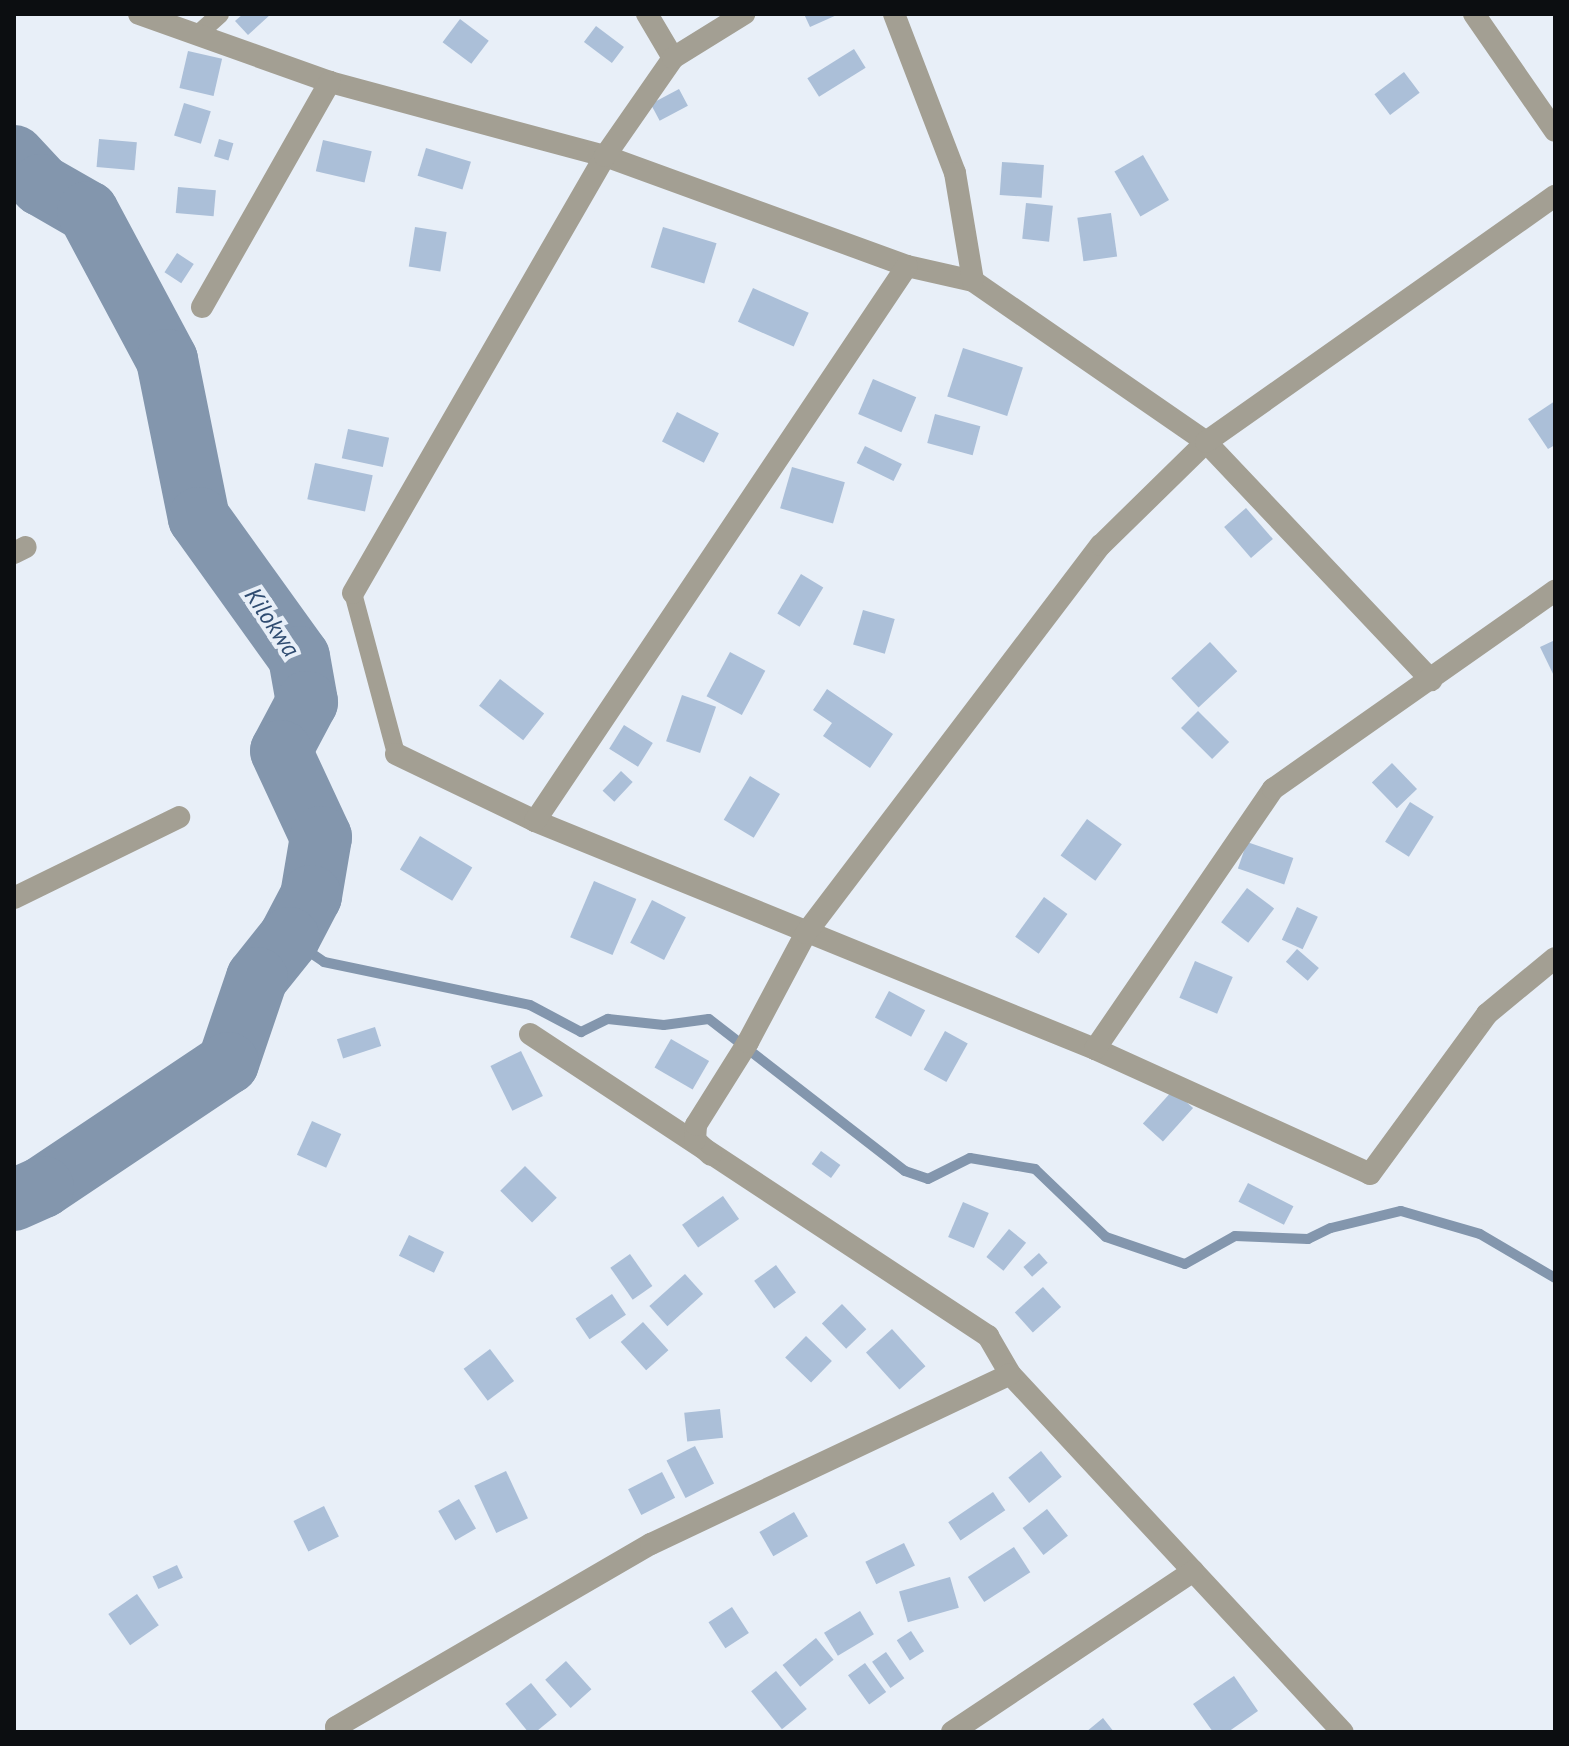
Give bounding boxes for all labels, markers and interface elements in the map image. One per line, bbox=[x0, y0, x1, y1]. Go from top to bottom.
water label: Kilokwa bbox=[239, 582, 305, 662]

